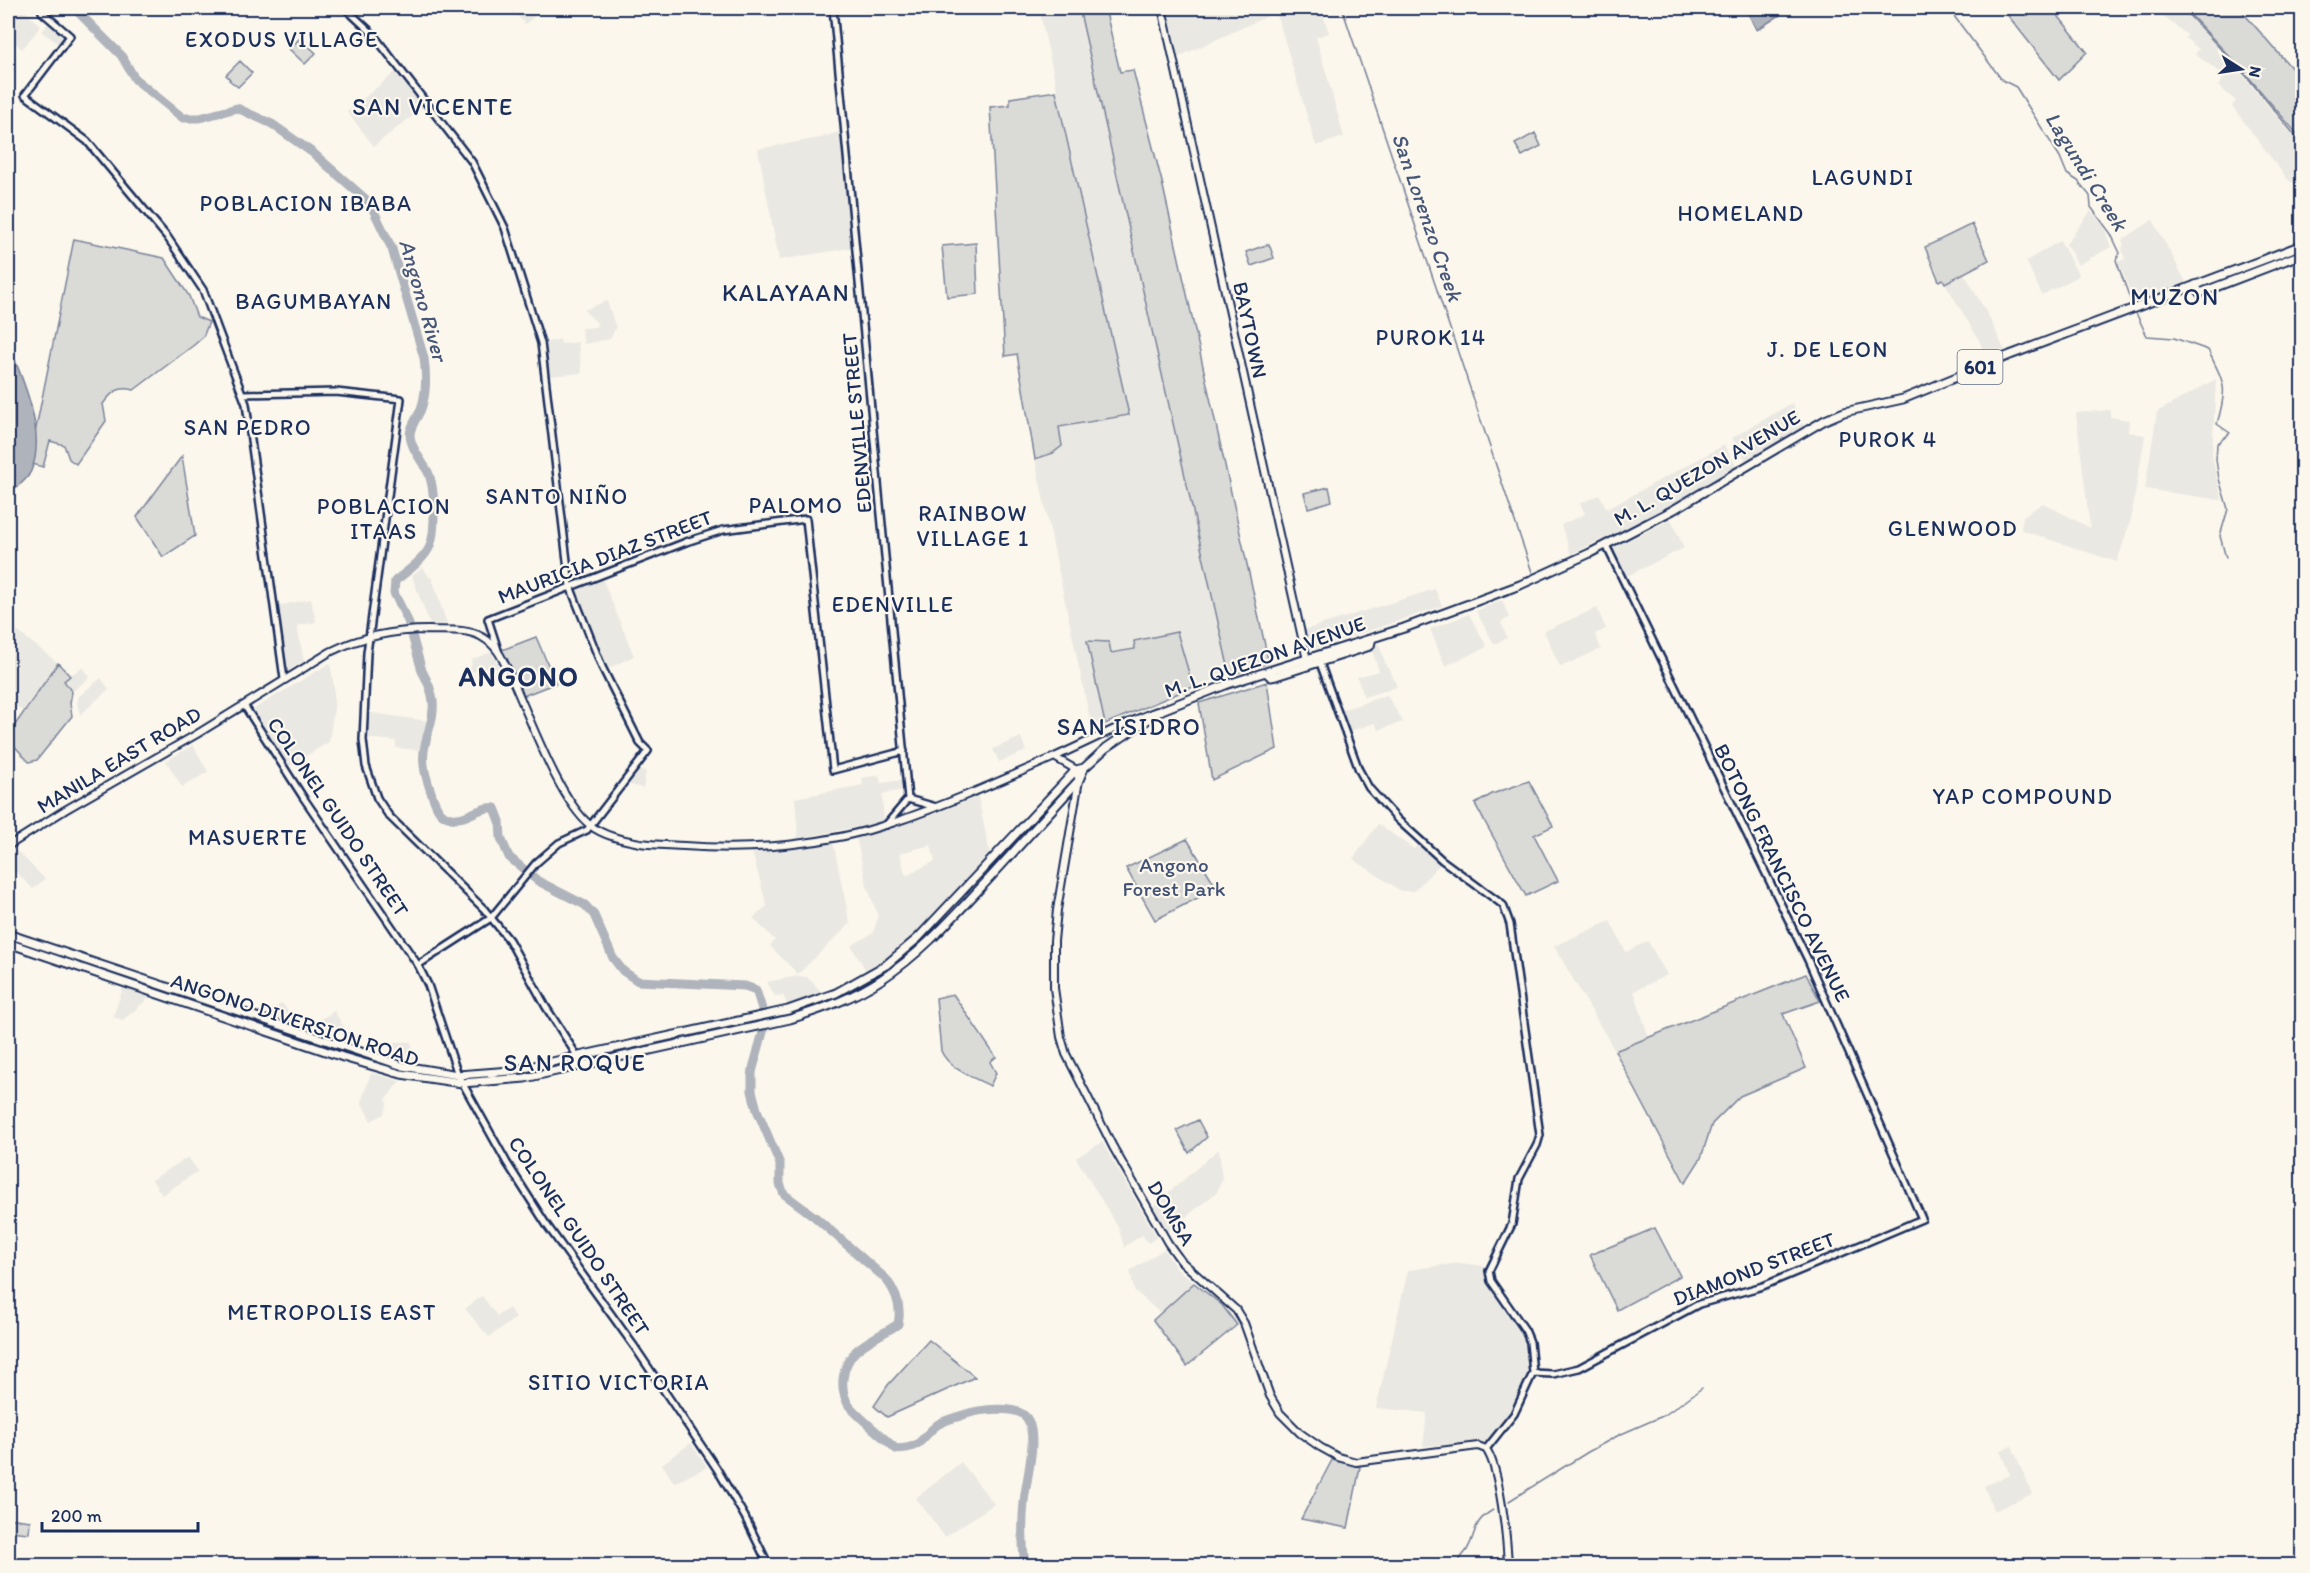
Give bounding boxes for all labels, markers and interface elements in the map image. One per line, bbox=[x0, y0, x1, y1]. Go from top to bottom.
district label: EXODUS VILLAGE bbox=[185, 26, 379, 53]
north arrow bbox=[2211, 39, 2271, 99]
text: N bbox=[2245, 65, 2266, 79]
district label: SAN VICENTE bbox=[352, 92, 514, 121]
water label: Lagundi Creek bbox=[2039, 107, 2135, 237]
water label: San Lorenzo Creek bbox=[1386, 130, 1469, 306]
district label: LAGUNDI bbox=[1812, 164, 1914, 191]
district label: POBLACION IBABA bbox=[200, 190, 412, 217]
district label: HOMELAND bbox=[1677, 200, 1805, 227]
water label: Angono River bbox=[393, 236, 455, 367]
district label: KALAYAAN bbox=[722, 278, 850, 307]
street label: BAYTOWN bbox=[1228, 279, 1273, 380]
district label: MUZON bbox=[2130, 282, 2220, 311]
district label: BAGUMBAYAN bbox=[235, 288, 393, 315]
district label: PUROK 14 bbox=[1376, 324, 1486, 351]
street label: EDENVILLE STREET bbox=[836, 332, 877, 514]
district label: J. DE LEON bbox=[1767, 336, 1889, 363]
road number: 601 bbox=[1958, 350, 2002, 384]
street label: M. L. QUEZON AVENUE bbox=[1609, 404, 1804, 531]
district label: SAN PEDRO bbox=[184, 414, 312, 441]
district label: PUROK 4 bbox=[1838, 426, 1938, 453]
district label: SANTO NIÑO bbox=[485, 483, 629, 510]
district label: PALOMO bbox=[749, 492, 843, 519]
district label: POBLACION ITAAS bbox=[317, 493, 451, 545]
district label: RAINBOW VILLAGE 1 bbox=[916, 500, 1030, 552]
street label: MAURICIA DIAZ STREET bbox=[494, 504, 716, 609]
district label: GLENWOOD bbox=[1888, 515, 2018, 542]
district label: EDENVILLE bbox=[832, 591, 954, 618]
street label: M. L. QUEZON AVENUE bbox=[1161, 610, 1369, 703]
district label: ANGONO bbox=[458, 660, 579, 693]
street label: MANILA EAST ROAD bbox=[32, 701, 205, 818]
street label: COLONEL GUIDO STREET bbox=[262, 712, 415, 921]
district label: SAN ISIDRO bbox=[1057, 712, 1201, 741]
street label: BOTONG FRANCISCO AVENUE bbox=[1709, 740, 1856, 1006]
district label: YAP COMPOUND bbox=[1933, 783, 2113, 810]
district label: MASUERTE bbox=[188, 824, 308, 851]
park label: Angono Forest Park bbox=[1122, 852, 1226, 901]
street label: ANGONO DIVERSION ROAD bbox=[168, 968, 422, 1072]
district label: SAN ROQUE bbox=[504, 1048, 646, 1077]
street label: COLONEL GUIDO STREET bbox=[503, 1131, 656, 1340]
street label: DOMSA bbox=[1142, 1176, 1201, 1250]
street label: DIAMOND STREET bbox=[1669, 1226, 1839, 1311]
district label: METROPOLIS EAST bbox=[227, 1299, 437, 1326]
district label: SITIO VICTORIA bbox=[528, 1369, 710, 1396]
scale bar bbox=[42, 1495, 198, 1533]
text: 200 m bbox=[51, 1505, 102, 1527]

